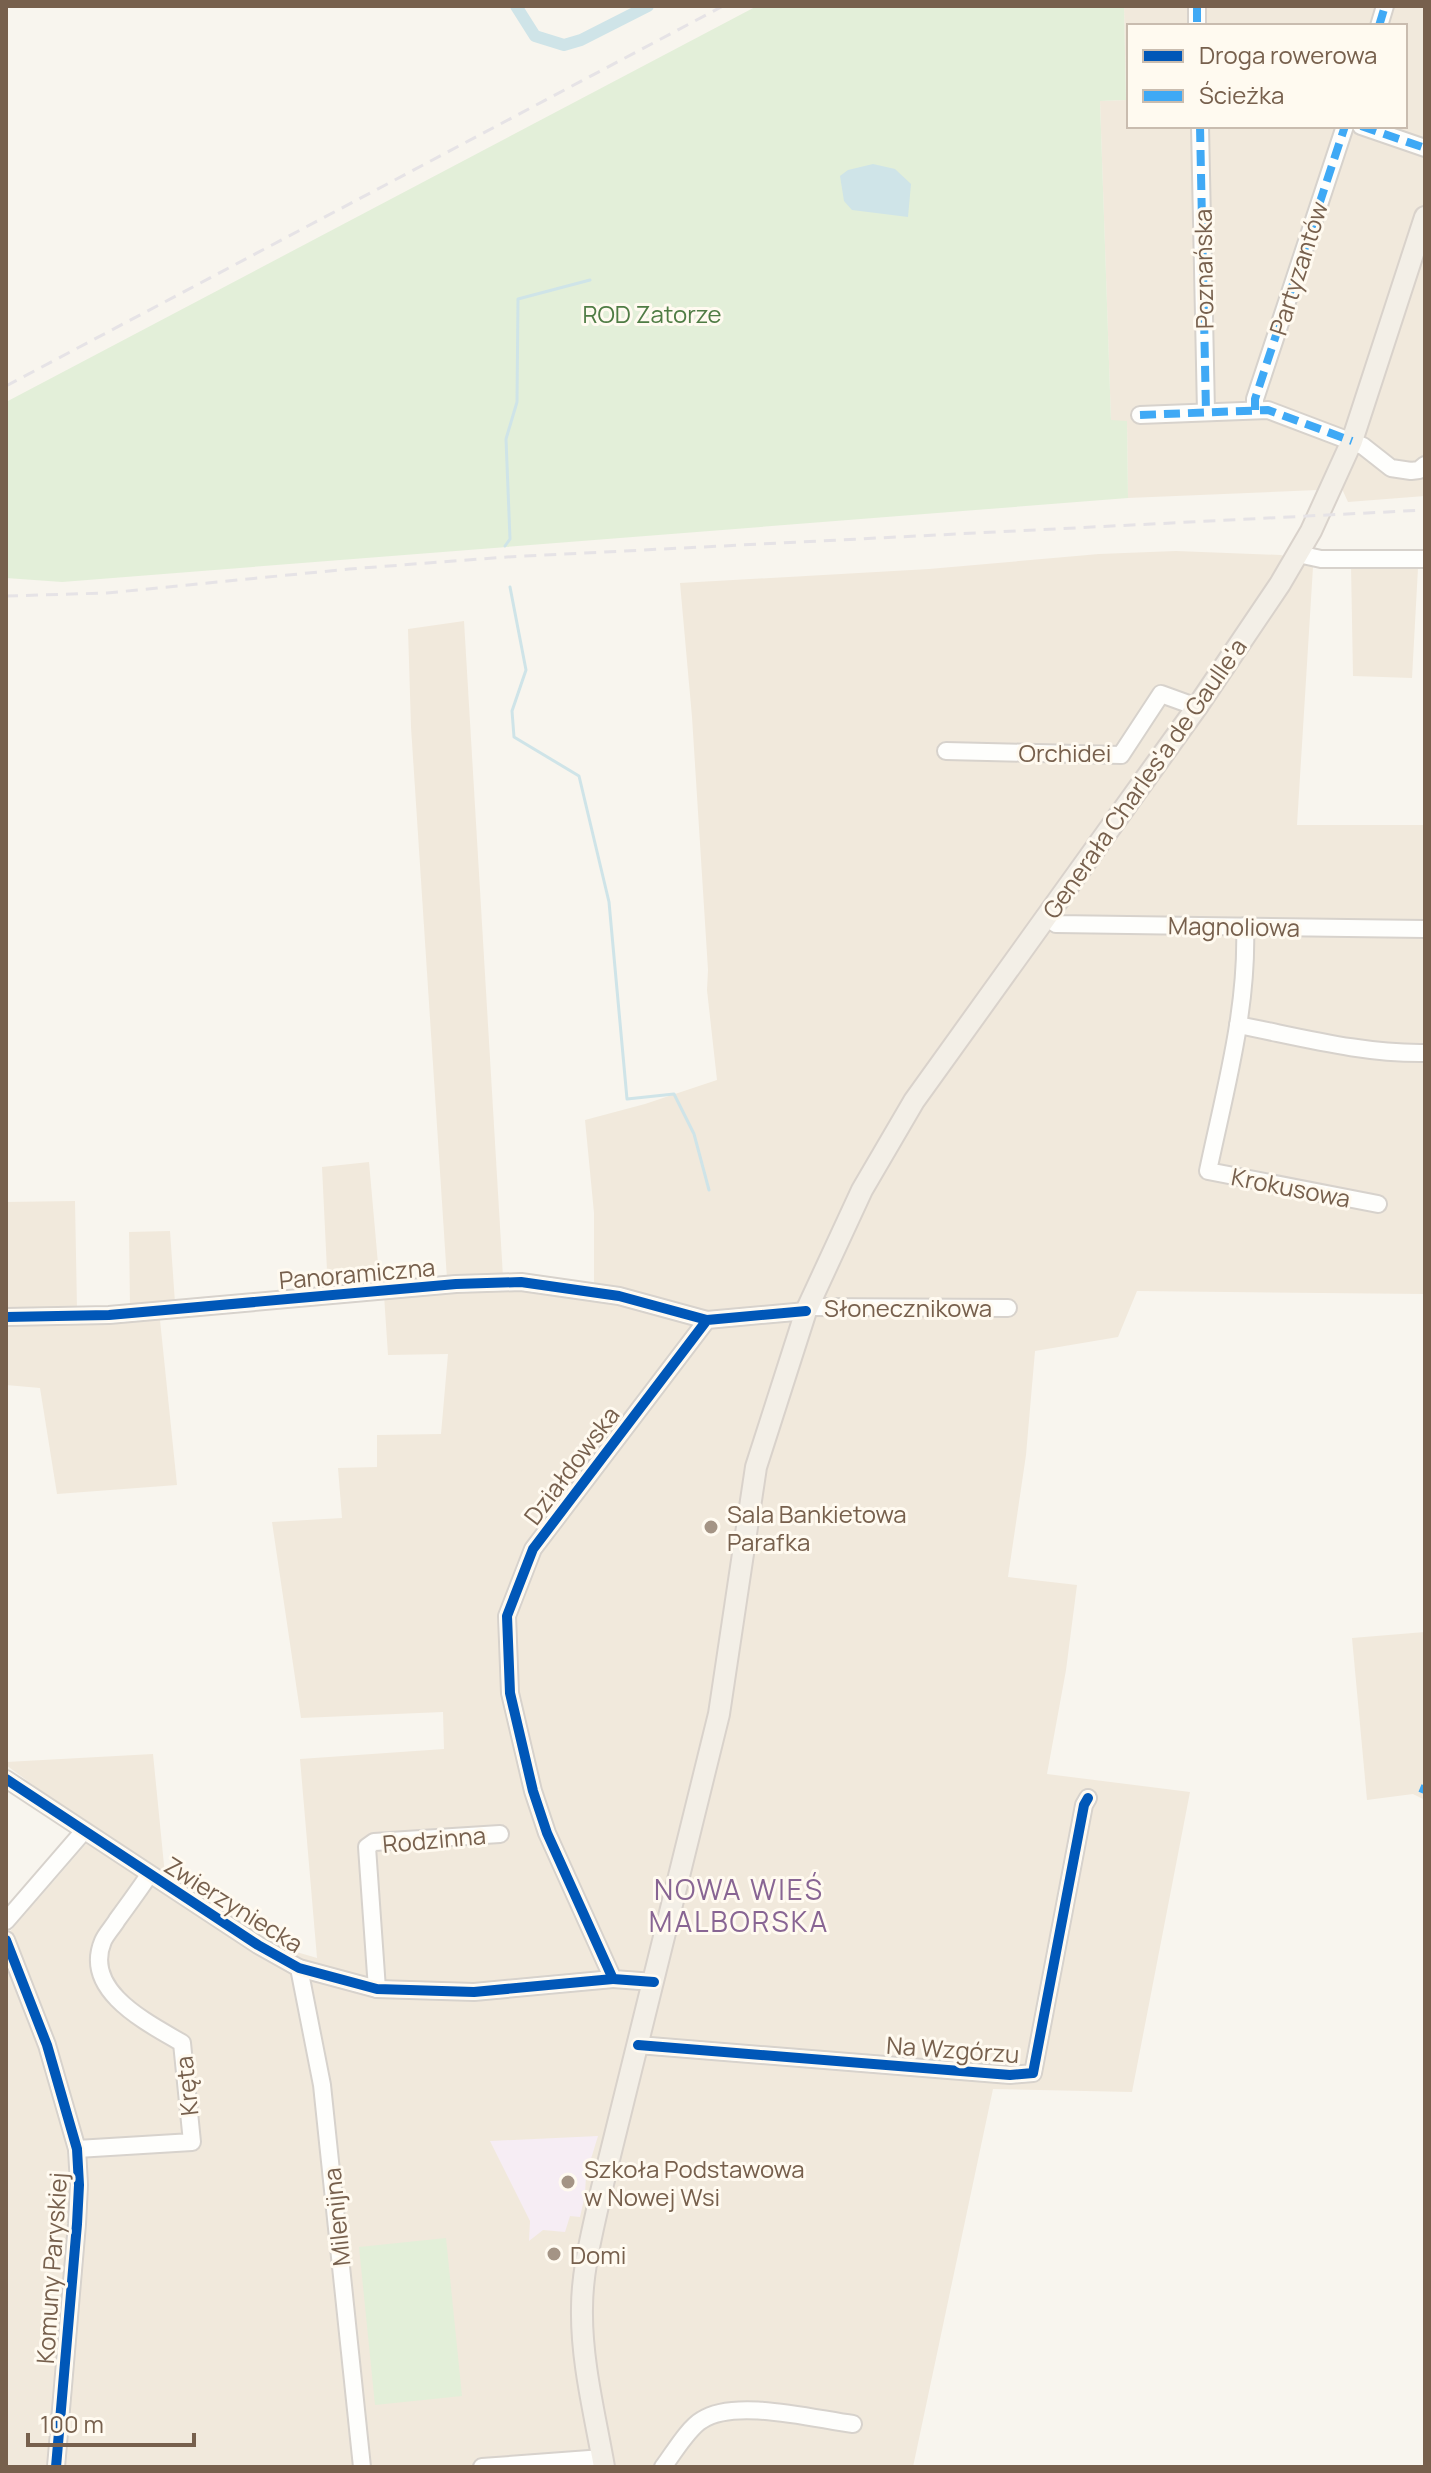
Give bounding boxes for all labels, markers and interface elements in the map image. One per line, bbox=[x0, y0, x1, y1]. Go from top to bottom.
legend bbox=[1127, 24, 1407, 128]
text: Droga rowerowa bbox=[1199, 38, 1377, 71]
text: Ścieżka bbox=[1199, 78, 1284, 111]
street label: Partyzantów bbox=[1261, 197, 1335, 339]
street label: Poznańska bbox=[1185, 208, 1221, 330]
park label: ROD Zatorze bbox=[582, 297, 722, 330]
street label: Generała Charles'a de Gaulle'a bbox=[1034, 631, 1254, 925]
street label: Orchidei bbox=[1019, 736, 1111, 769]
street label: Magnoliowa bbox=[1168, 908, 1300, 944]
street label: Krokusowa bbox=[1229, 1159, 1353, 1215]
street label: Panoramiczna bbox=[278, 1250, 436, 1296]
street label: Słonecznikowa bbox=[824, 1291, 992, 1324]
street label: Działdowska bbox=[516, 1399, 626, 1531]
place label: Sala Bankietowa Parafka bbox=[727, 1497, 907, 1558]
marker: Sala Bankietowa Parafka bbox=[702, 1518, 720, 1536]
street label: Rodzinna bbox=[381, 1818, 487, 1860]
street label: Zwierzyniecka bbox=[159, 1848, 309, 1960]
district label: NOWA WIEŚ MALBORSKA bbox=[649, 1870, 829, 1940]
street label: Na Wzgórzu bbox=[885, 2028, 1021, 2070]
street label: Kręta bbox=[166, 2055, 206, 2117]
place label: Szkoła Podstawowa w Nowej Wsi bbox=[584, 2152, 805, 2213]
street label: Milenijna bbox=[314, 2166, 358, 2268]
street label: Komuny Paryskiej bbox=[28, 2171, 74, 2365]
marker: Szkoła Podstawowa w Nowej Wsi bbox=[559, 2173, 577, 2191]
place label: Domi bbox=[570, 2238, 626, 2271]
marker: Domi bbox=[545, 2245, 563, 2263]
scale bar bbox=[28, 2397, 194, 2447]
text: 100 m bbox=[40, 2407, 104, 2440]

